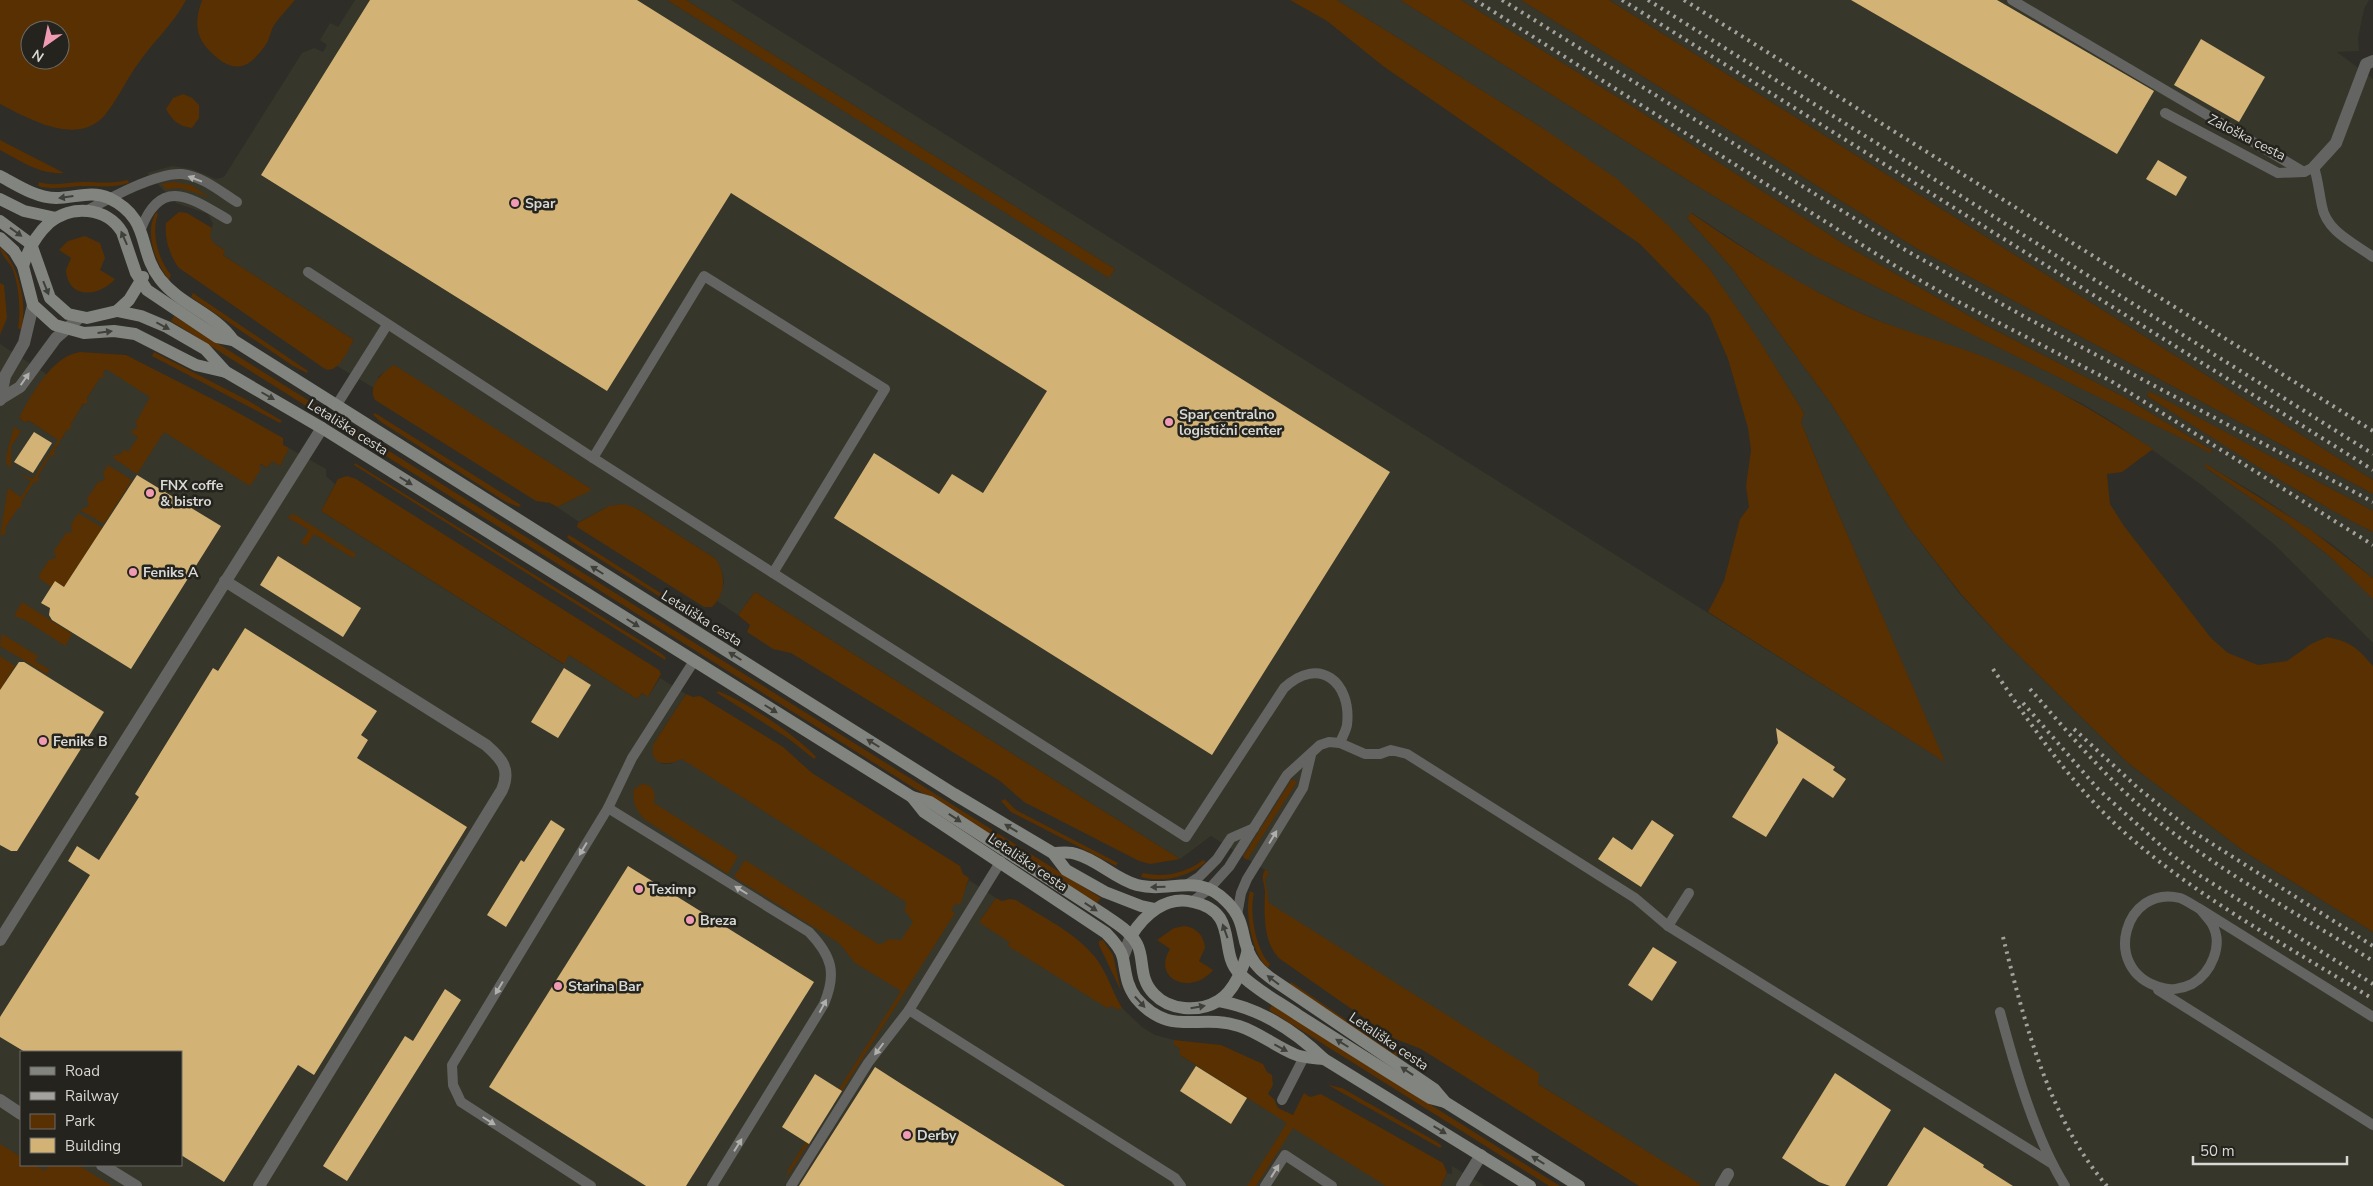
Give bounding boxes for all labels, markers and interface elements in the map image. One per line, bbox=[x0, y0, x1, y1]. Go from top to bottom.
north arrow bbox=[20, 20, 70, 70]
text: N bbox=[29, 45, 48, 66]
street label: Zaloška cesta bbox=[2205, 110, 2289, 165]
one-way arrow bbox=[187, 175, 202, 183]
one-way arrow bbox=[58, 193, 74, 201]
place label: Spar bbox=[525, 194, 556, 213]
marker: Spar bbox=[509, 197, 521, 209]
one-way arrow bbox=[9, 227, 23, 237]
one-way arrow bbox=[120, 231, 128, 245]
one-way arrow bbox=[43, 281, 50, 296]
one-way arrow bbox=[156, 321, 170, 330]
one-way arrow bbox=[98, 328, 114, 336]
one-way arrow bbox=[20, 372, 30, 386]
one-way arrow bbox=[260, 392, 275, 400]
street label: Letališka cesta bbox=[304, 395, 392, 460]
place label: Spar centralno logistični center bbox=[1179, 405, 1282, 440]
marker: Spar centralno logistični center bbox=[1163, 416, 1175, 428]
place label: FNX coffe & bistro bbox=[160, 476, 224, 511]
one-way arrow bbox=[400, 476, 413, 485]
marker: FNX coffe & bistro bbox=[144, 487, 156, 499]
place label: Feniks A bbox=[143, 563, 199, 582]
one-way arrow bbox=[591, 565, 604, 575]
marker: Feniks A bbox=[127, 566, 139, 578]
street label: Letališka cesta bbox=[658, 586, 746, 651]
one-way arrow bbox=[626, 618, 640, 628]
one-way arrow bbox=[728, 652, 742, 661]
one-way arrow bbox=[764, 704, 777, 714]
place label: Feniks B bbox=[53, 732, 108, 751]
marker: Feniks B bbox=[37, 735, 49, 747]
one-way arrow bbox=[866, 738, 879, 747]
one-way arrow bbox=[948, 814, 962, 823]
one-way arrow bbox=[1005, 823, 1018, 832]
street label: Letališka cesta bbox=[984, 829, 1071, 896]
one-way arrow bbox=[1268, 831, 1277, 844]
one-way arrow bbox=[578, 843, 587, 856]
place label: Teximp bbox=[649, 880, 696, 899]
marker: Teximp bbox=[633, 883, 645, 895]
one-way arrow bbox=[1149, 883, 1165, 891]
one-way arrow bbox=[735, 886, 748, 895]
one-way arrow bbox=[1085, 902, 1098, 911]
place label: Breza bbox=[700, 911, 737, 930]
marker: Breza bbox=[684, 914, 696, 926]
one-way arrow bbox=[1221, 923, 1229, 938]
one-way arrow bbox=[1267, 974, 1280, 985]
place label: Starina Bar bbox=[568, 977, 642, 996]
marker: Starina Bar bbox=[552, 980, 564, 992]
one-way arrow bbox=[494, 982, 503, 995]
one-way arrow bbox=[1134, 995, 1146, 1007]
one-way arrow bbox=[819, 999, 827, 1013]
one-way arrow bbox=[1190, 1002, 1206, 1010]
street label: Letališka cesta bbox=[1345, 1008, 1432, 1075]
one-way arrow bbox=[1335, 1038, 1349, 1048]
one-way arrow bbox=[874, 1042, 885, 1055]
one-way arrow bbox=[1274, 1043, 1288, 1052]
legend bbox=[20, 1051, 182, 1166]
text: Road bbox=[65, 1061, 100, 1081]
one-way arrow bbox=[1400, 1066, 1414, 1076]
text: Railway bbox=[65, 1086, 119, 1106]
text: Park bbox=[65, 1111, 95, 1131]
one-way arrow bbox=[482, 1117, 495, 1126]
place label: Derby bbox=[917, 1126, 957, 1145]
one-way arrow bbox=[1434, 1126, 1447, 1135]
marker: Derby bbox=[901, 1129, 913, 1141]
scale bar bbox=[2193, 1134, 2347, 1166]
text: Building bbox=[65, 1136, 121, 1156]
one-way arrow bbox=[733, 1138, 742, 1151]
text: 50 m bbox=[2200, 1141, 2235, 1161]
one-way arrow bbox=[1531, 1155, 1544, 1165]
one-way arrow bbox=[1270, 1164, 1279, 1177]

